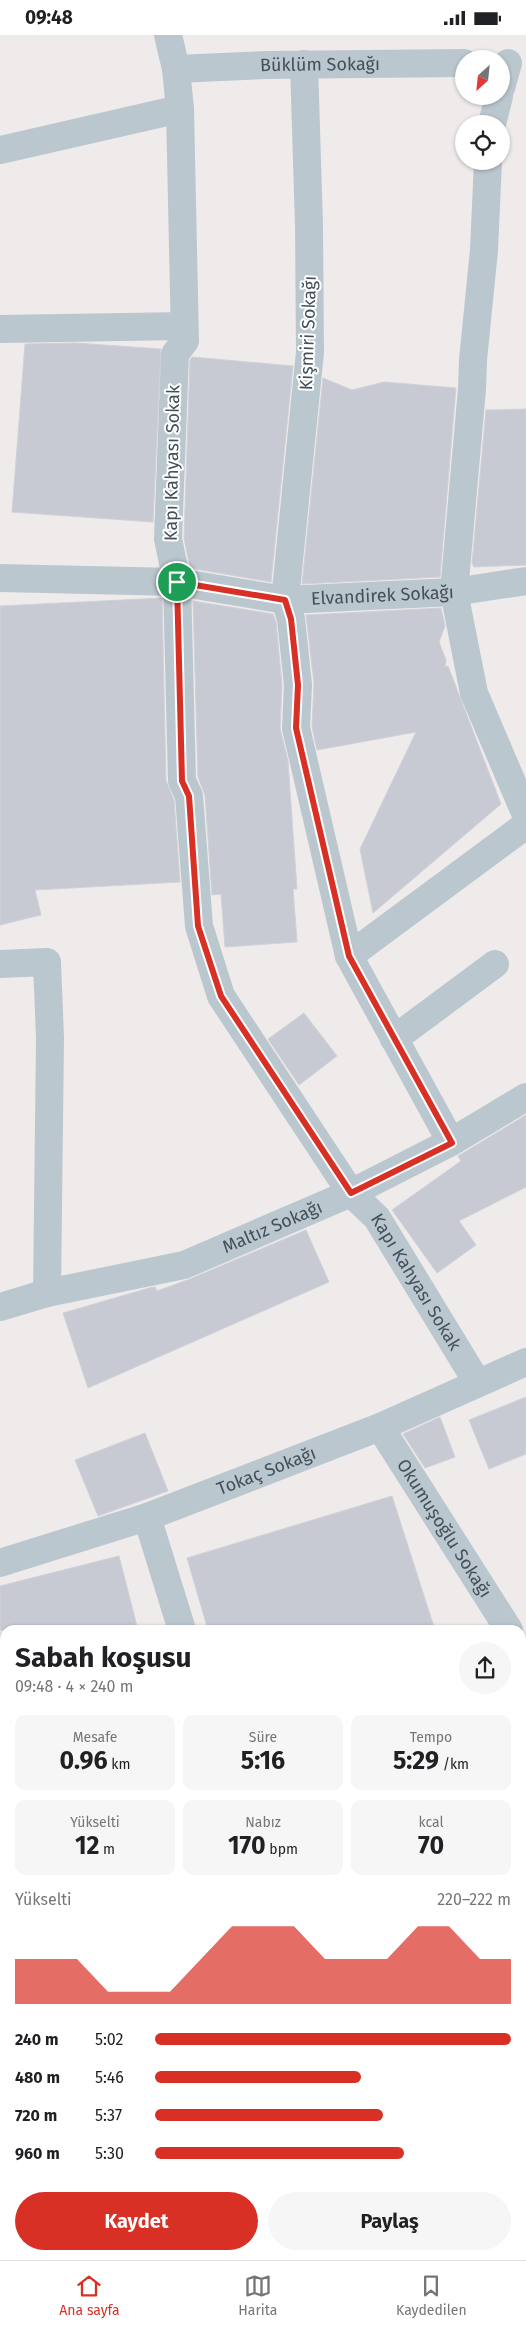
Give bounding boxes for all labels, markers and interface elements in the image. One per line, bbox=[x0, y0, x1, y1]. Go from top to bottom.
text: 09:48 bbox=[25, 6, 73, 29]
north arrow bbox=[455, 50, 510, 105]
map controls bbox=[455, 50, 510, 170]
street label: Büklüm Sokağı bbox=[259, 53, 380, 76]
button: locate bbox=[455, 115, 510, 170]
street label: Kişmiri Sokağı bbox=[295, 275, 321, 391]
street label: Kapı Kahyası Sokak bbox=[160, 384, 184, 541]
pin bbox=[156, 561, 198, 603]
icon: arrive bbox=[163, 568, 191, 596]
street label: Elvandirek Sokağı bbox=[310, 581, 454, 610]
street label: Maltız Sokağı bbox=[219, 1196, 326, 1258]
street label: Kapı Kahyası Sokak bbox=[366, 1209, 466, 1355]
street label: Tokaç Sokağı bbox=[214, 1442, 319, 1500]
street label: Okumuşoğlu Sokağı bbox=[392, 1455, 497, 1602]
text: Sabah koşusu bbox=[15, 1641, 191, 1674]
button: share bbox=[459, 1642, 511, 1694]
text: 09:48 · 4 × 240 m bbox=[15, 1677, 133, 1696]
text: Mesafe bbox=[73, 1729, 117, 1746]
text: Süre bbox=[249, 1729, 277, 1746]
text: Tempo bbox=[410, 1729, 452, 1746]
text: 0.96 bbox=[59, 1746, 108, 1776]
text: 5:16 bbox=[241, 1746, 285, 1776]
text: 5:29 bbox=[393, 1746, 439, 1776]
text: km bbox=[108, 1756, 131, 1773]
text: /km bbox=[439, 1756, 469, 1773]
text: Yükselti bbox=[70, 1814, 120, 1831]
text: Nabız bbox=[245, 1814, 281, 1831]
text: kcal bbox=[418, 1814, 444, 1831]
text: 12 bbox=[75, 1831, 99, 1861]
text: 170 bbox=[228, 1831, 266, 1861]
text: 70 bbox=[418, 1831, 444, 1861]
text: m bbox=[99, 1841, 115, 1858]
text: bpm bbox=[266, 1841, 298, 1858]
text: Yükselti bbox=[15, 1890, 72, 1909]
text: 220–222 m bbox=[437, 1890, 511, 1909]
text: 240 m bbox=[15, 2030, 59, 2049]
text: 5:02 bbox=[95, 2030, 124, 2049]
text: 480 m bbox=[15, 2068, 60, 2087]
text: 5:46 bbox=[95, 2068, 124, 2087]
text: 720 m bbox=[15, 2106, 57, 2125]
text: 5:37 bbox=[95, 2106, 122, 2125]
text: 960 m bbox=[15, 2144, 60, 2163]
text: 5:30 bbox=[95, 2144, 124, 2163]
button: Kaydet bbox=[15, 2192, 258, 2250]
button: Paylaş bbox=[268, 2192, 511, 2250]
tab: Ana sayfa bbox=[59, 2272, 120, 2319]
tab: Harita bbox=[238, 2272, 277, 2319]
tab: Kaydedilen bbox=[396, 2272, 467, 2319]

